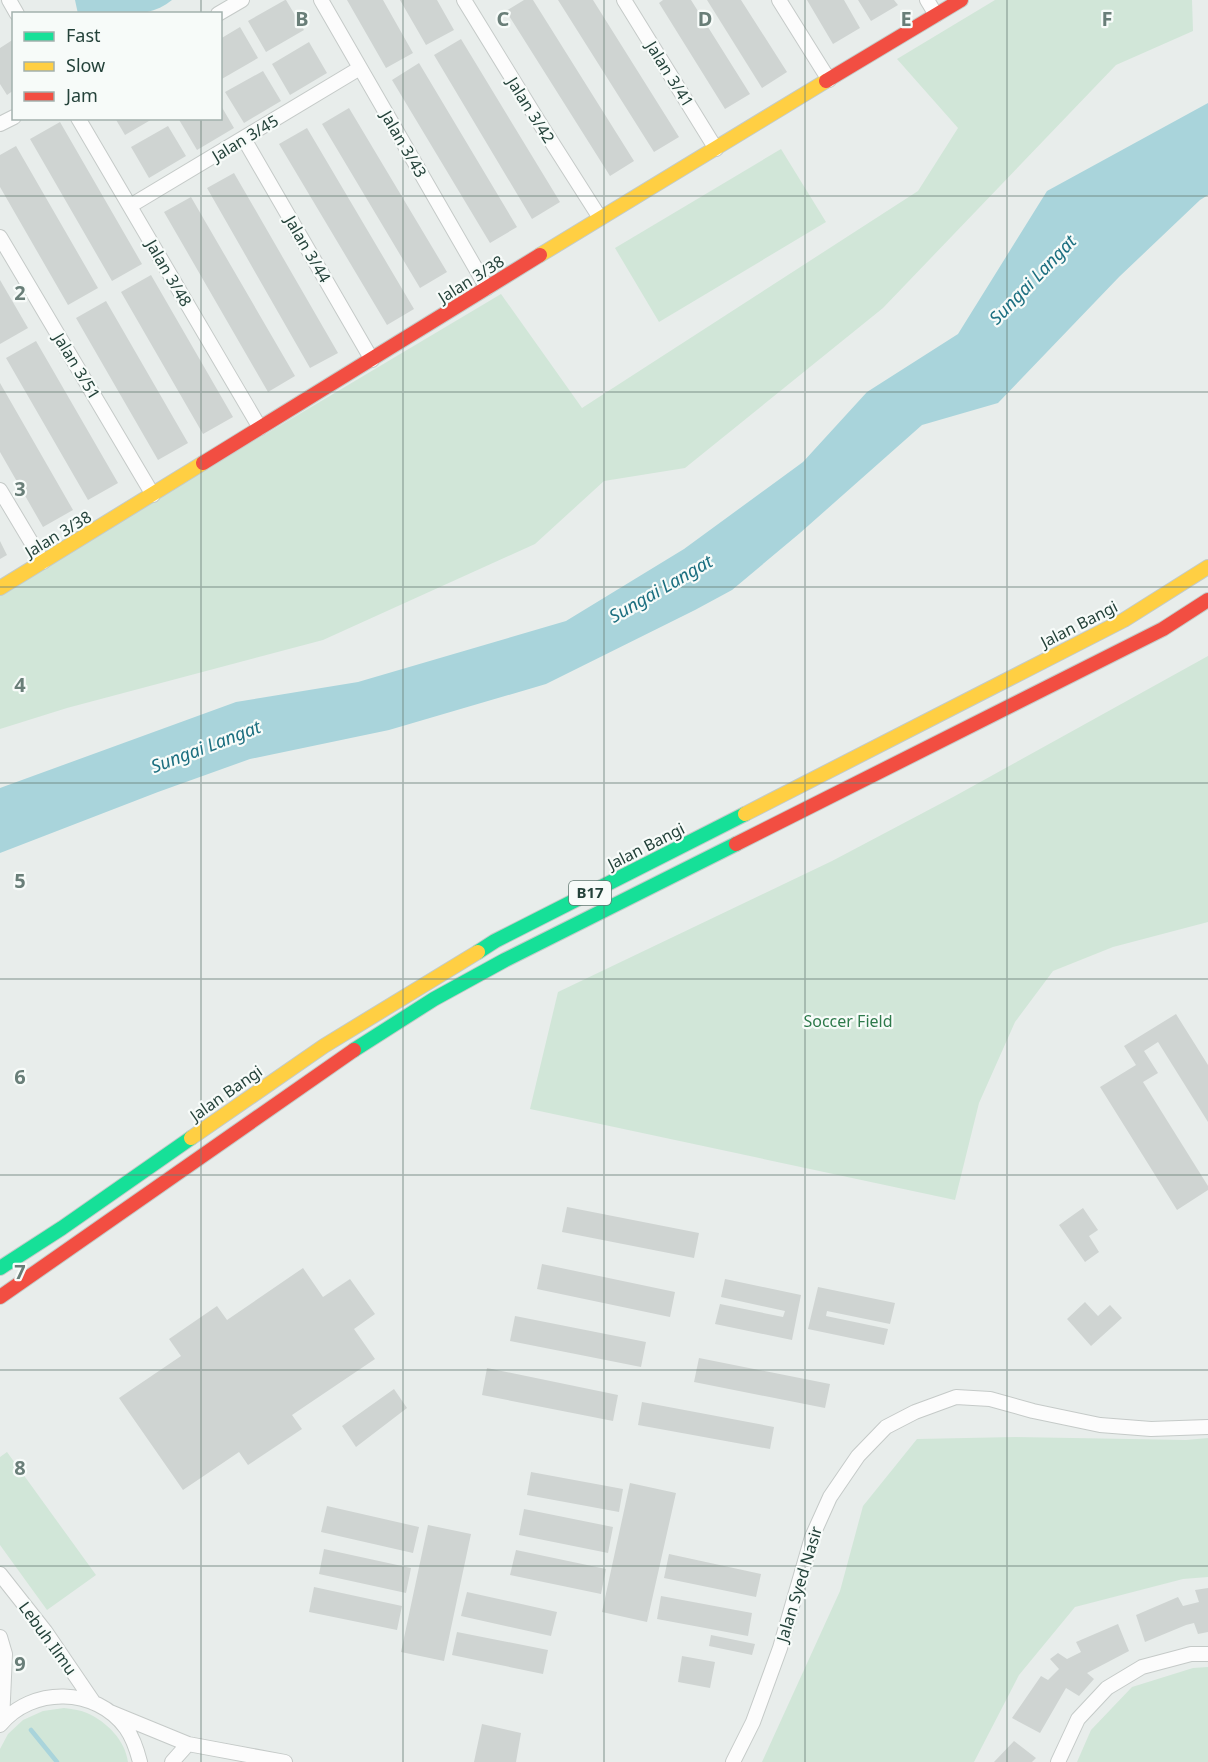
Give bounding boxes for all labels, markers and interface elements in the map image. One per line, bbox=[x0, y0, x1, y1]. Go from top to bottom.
text: B bbox=[295, 5, 309, 32]
text: C bbox=[497, 5, 510, 32]
text: D bbox=[698, 5, 712, 32]
text: E bbox=[900, 5, 912, 32]
text: F bbox=[1102, 5, 1112, 32]
legend bbox=[12, 12, 222, 120]
text: Fast bbox=[66, 23, 101, 47]
street label: Jalan 3/41 bbox=[640, 35, 699, 111]
text: Slow bbox=[66, 53, 105, 77]
street label: Jalan 3/42 bbox=[501, 71, 560, 147]
text: Jam bbox=[64, 83, 98, 107]
street label: Jalan 3/43 bbox=[375, 105, 432, 182]
street label: Jalan 3/45 bbox=[206, 110, 282, 167]
street label: Jalan 3/44 bbox=[279, 210, 336, 287]
water label: Sungai Langat bbox=[983, 229, 1082, 329]
street label: Jalan 3/48 bbox=[140, 234, 197, 311]
street label: Jalan 3/38 bbox=[432, 250, 508, 309]
text: 2 bbox=[14, 279, 26, 306]
street label: Jalan 3/51 bbox=[48, 327, 105, 403]
text: 3 bbox=[14, 475, 26, 502]
street label: Jalan 3/38 bbox=[19, 506, 95, 563]
water label: Sungai Langat bbox=[604, 548, 718, 627]
street label: Jalan Bangi bbox=[1035, 595, 1121, 654]
text: 4 bbox=[14, 671, 26, 698]
water label: Sungai Langat bbox=[147, 714, 265, 778]
street label: Jalan Bangi bbox=[602, 817, 688, 876]
text: 5 bbox=[14, 867, 26, 894]
road number: B17 bbox=[569, 881, 611, 905]
park label: Soccer Field bbox=[803, 1010, 893, 1032]
street label: Jalan Bangi bbox=[184, 1060, 267, 1127]
text: 6 bbox=[14, 1063, 26, 1090]
text: 7 bbox=[14, 1258, 26, 1285]
text: 8 bbox=[14, 1454, 26, 1481]
street label: Jalan Syed Nasir bbox=[770, 1523, 827, 1647]
street label: Lebuh Ilmu bbox=[14, 1597, 82, 1679]
text: 9 bbox=[14, 1650, 26, 1677]

